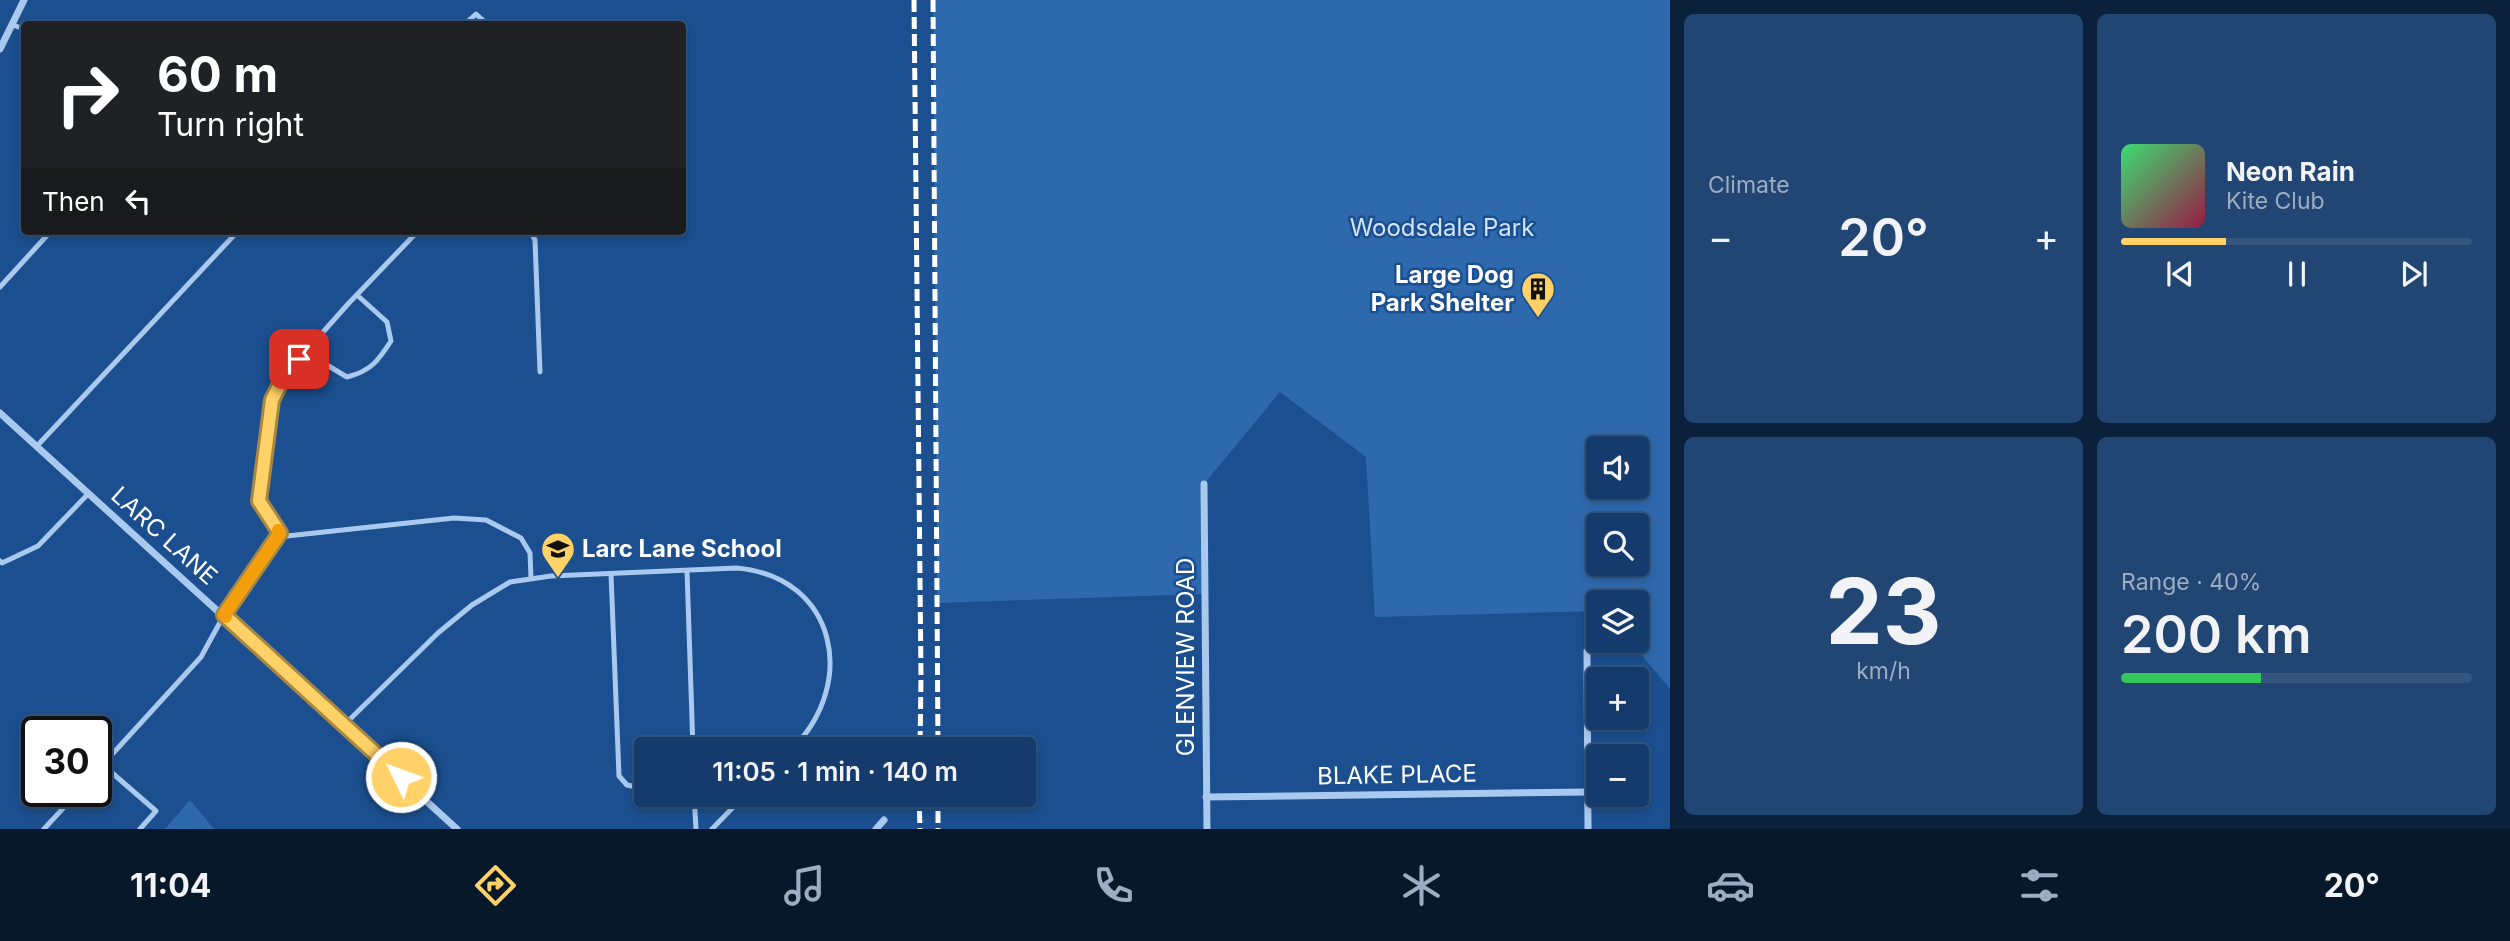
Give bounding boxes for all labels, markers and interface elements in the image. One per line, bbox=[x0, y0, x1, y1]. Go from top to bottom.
text: 60 m bbox=[157, 45, 278, 104]
icon: right bbox=[42, 49, 133, 140]
text: Turn right bbox=[157, 105, 304, 144]
text: Neon Rain bbox=[2226, 156, 2355, 187]
text: Climate bbox=[1708, 171, 1790, 199]
icon: left bbox=[119, 182, 157, 220]
text: Then bbox=[42, 186, 105, 217]
text: Kite Club bbox=[2226, 187, 2325, 215]
text: 20° bbox=[1838, 206, 1929, 269]
park label: Woodsdale Park bbox=[1350, 213, 1534, 242]
text: − bbox=[1708, 214, 1733, 260]
text: + bbox=[2034, 214, 2059, 260]
icon: previous bbox=[2161, 255, 2199, 293]
icon: pause bbox=[2278, 255, 2316, 293]
icon: next bbox=[2395, 255, 2433, 293]
place label: Large Dog Park Shelter bbox=[1371, 260, 1514, 317]
building icon: Large Dog Park Shelter bbox=[1519, 270, 1557, 319]
pin bbox=[269, 329, 329, 389]
icon: arrive bbox=[280, 340, 318, 378]
map controls bbox=[1586, 436, 1649, 807]
button: sound bbox=[1586, 436, 1649, 499]
street label: LARC LANE bbox=[105, 481, 223, 591]
button: search bbox=[1586, 513, 1649, 576]
school or university icon: Larc Lane School bbox=[539, 530, 577, 579]
place label: Larc Lane School bbox=[582, 534, 782, 563]
text: 23 bbox=[1825, 556, 1942, 666]
street label: GLENVIEW ROAD bbox=[1171, 558, 1200, 756]
text: Range · 40% bbox=[2121, 568, 2261, 596]
button: layers bbox=[1586, 590, 1649, 653]
text: 200 km bbox=[2121, 603, 2312, 666]
text: km/h bbox=[1856, 657, 1911, 685]
button: + bbox=[1586, 667, 1649, 730]
speed limit sign: 30 bbox=[21, 716, 112, 807]
position arrow bbox=[364, 740, 438, 814]
button: − bbox=[1586, 744, 1649, 807]
text: 11:05 · 1 min · 140 m bbox=[712, 756, 958, 787]
street label: BLAKE PLACE bbox=[1317, 759, 1477, 790]
icon: directions bbox=[471, 861, 520, 910]
icon: music bbox=[780, 861, 829, 910]
icon: phone bbox=[1089, 861, 1138, 910]
icon: climate bbox=[1397, 861, 1446, 910]
icon: car bbox=[1706, 861, 1755, 910]
icon: filters bbox=[2015, 861, 2064, 910]
text: 11:04 bbox=[130, 866, 211, 905]
text: 20° bbox=[2324, 866, 2380, 905]

